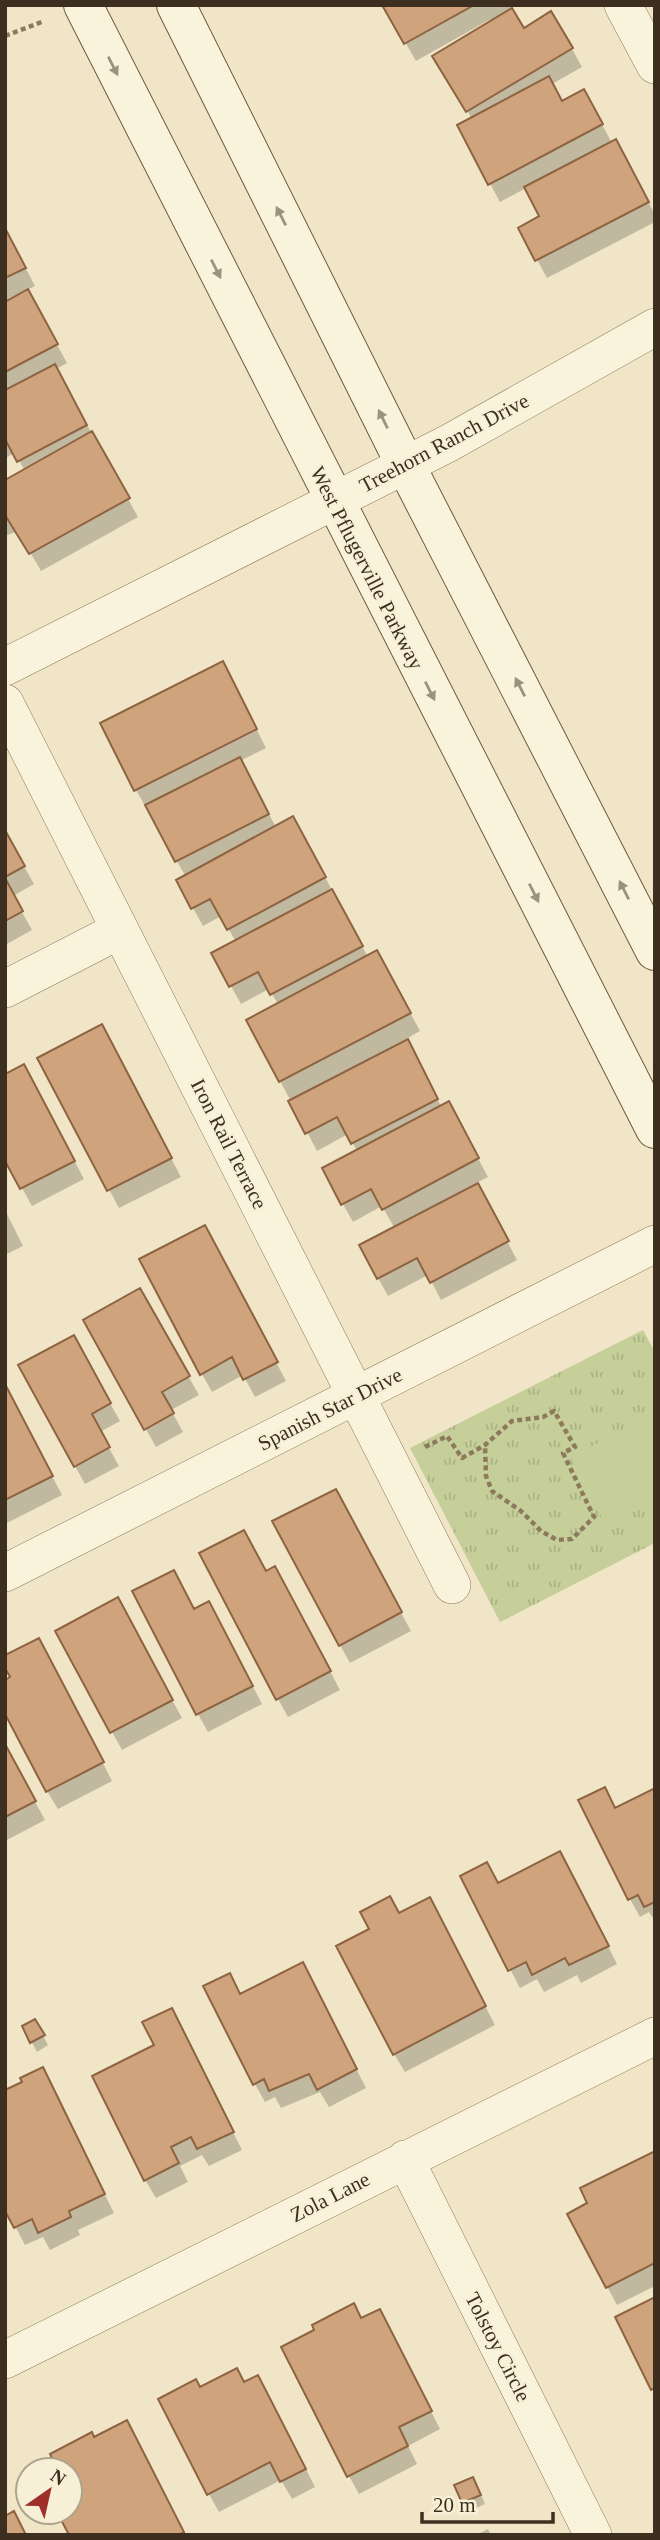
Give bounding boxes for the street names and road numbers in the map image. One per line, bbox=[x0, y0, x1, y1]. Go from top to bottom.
street label: Treehorn Ranch Drive bbox=[355, 388, 533, 498]
street label: West Pflugerville Parkway bbox=[305, 462, 429, 674]
street label: Iron Rail Terrace bbox=[186, 1075, 272, 1213]
street label: Spanish Star Drive bbox=[254, 1362, 406, 1456]
street label: Zola Lane bbox=[286, 2167, 374, 2227]
street label: Tolstoy Circle bbox=[460, 2288, 536, 2406]

